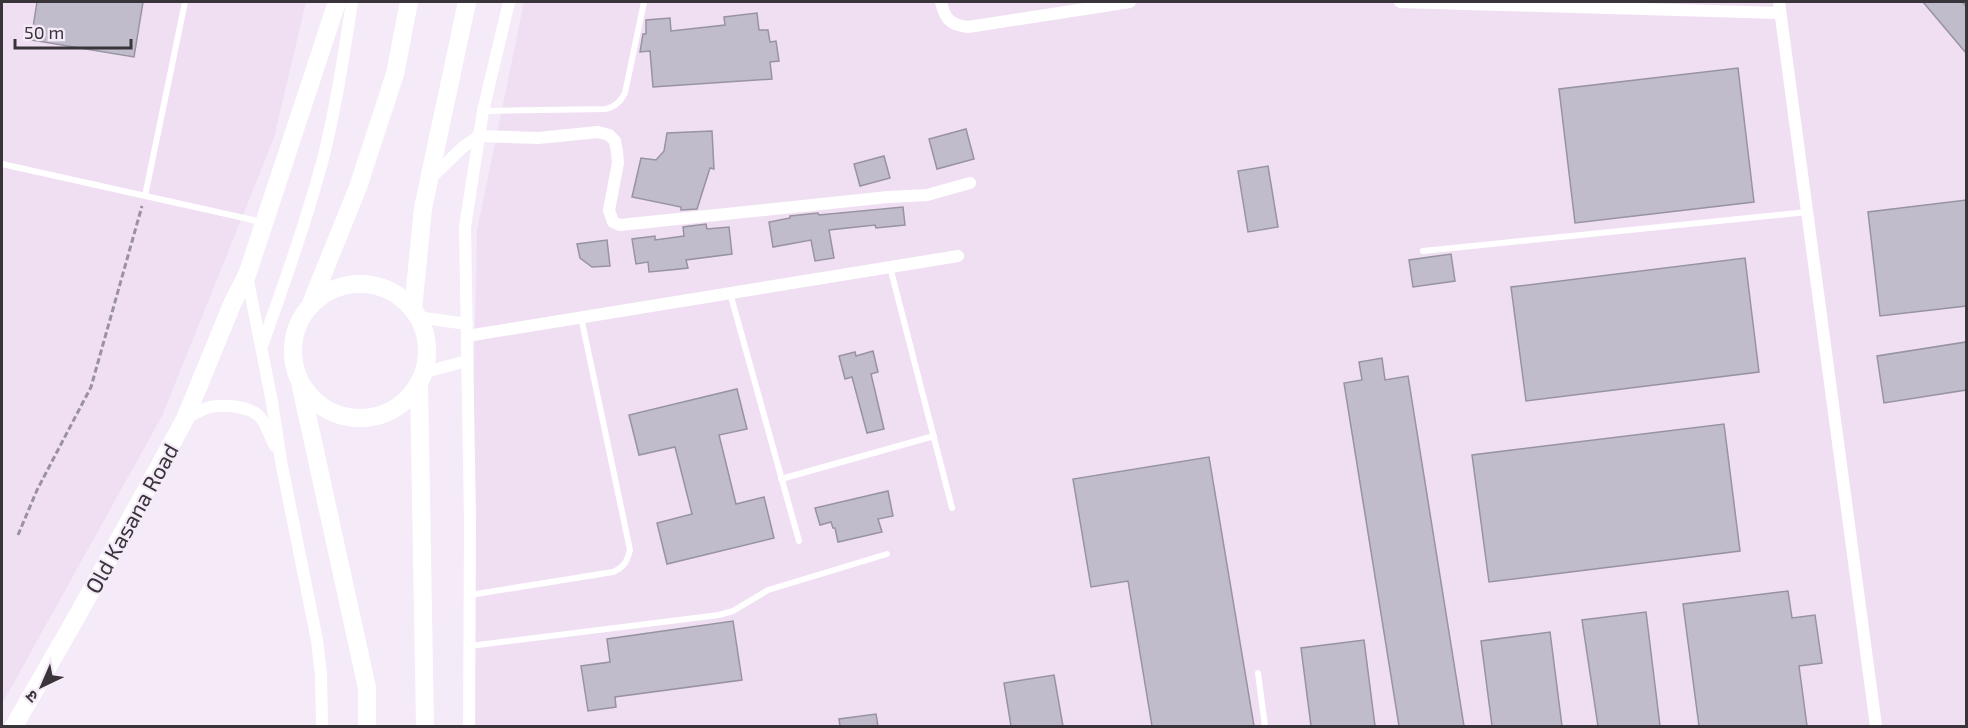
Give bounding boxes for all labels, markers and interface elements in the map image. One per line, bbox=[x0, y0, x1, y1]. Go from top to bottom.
scale bar bbox=[15, 12, 130, 50]
text: 50 m bbox=[24, 21, 64, 43]
street label: Old Kasana Road bbox=[79, 438, 183, 598]
north arrow bbox=[12, 656, 72, 716]
text: उ bbox=[21, 687, 41, 707]

